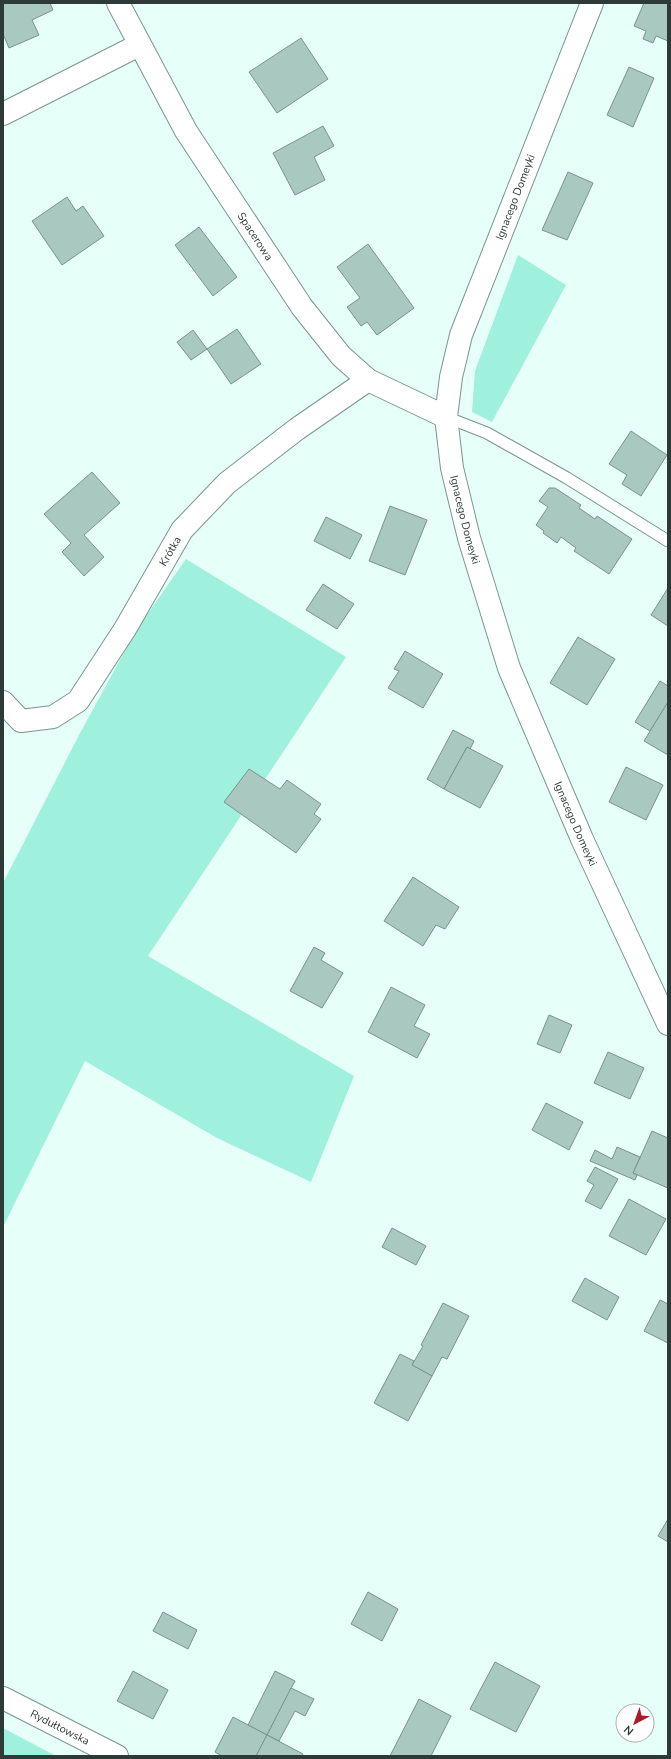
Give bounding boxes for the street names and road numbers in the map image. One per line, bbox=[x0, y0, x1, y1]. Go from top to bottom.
street label: Ignacego Domeyki bbox=[492, 152, 539, 242]
street label: Spacerowa bbox=[234, 210, 276, 264]
street label: Ignacego Domeyki bbox=[446, 474, 484, 566]
street label: Krótka bbox=[156, 534, 185, 569]
street label: Ignacego Domeyki bbox=[550, 779, 600, 868]
street label: Rydułtowska bbox=[28, 1706, 92, 1749]

